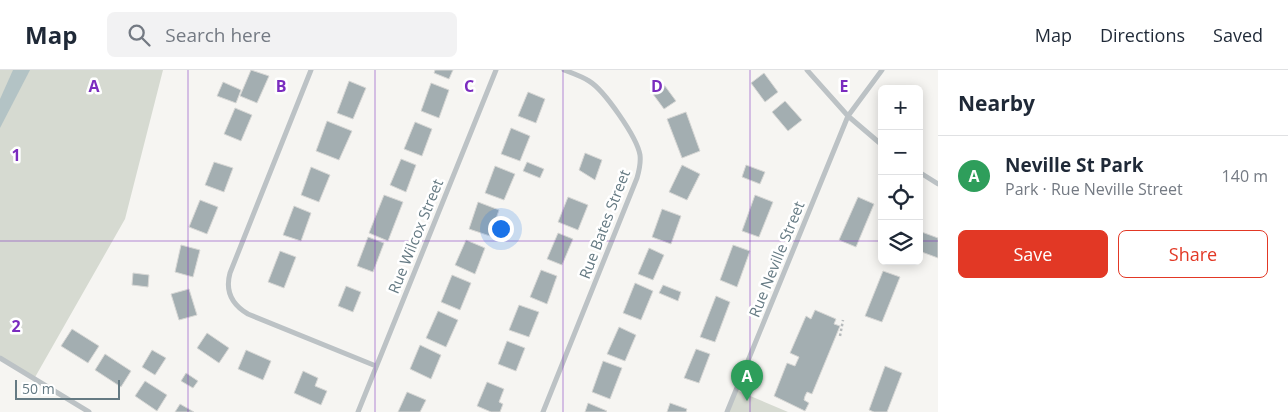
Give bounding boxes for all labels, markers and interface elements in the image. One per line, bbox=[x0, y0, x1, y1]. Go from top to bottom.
search box bbox=[107, 12, 457, 57]
text: Map bbox=[25, 18, 77, 51]
icon: search bbox=[125, 21, 153, 49]
text: Search here bbox=[165, 22, 271, 48]
text: Map bbox=[1035, 23, 1072, 47]
text: Directions bbox=[1100, 23, 1185, 47]
text: Saved bbox=[1213, 23, 1263, 47]
text: A bbox=[88, 75, 100, 97]
text: B bbox=[276, 75, 286, 97]
text: C bbox=[464, 75, 474, 97]
text: D bbox=[651, 75, 663, 97]
text: E bbox=[840, 75, 849, 97]
map controls bbox=[878, 85, 923, 265]
button: + bbox=[878, 85, 923, 130]
text: Nearby bbox=[958, 89, 1035, 117]
button: − bbox=[878, 130, 923, 175]
text: 1 bbox=[11, 144, 21, 166]
text: Neville St Park bbox=[1005, 152, 1144, 178]
text: A bbox=[968, 165, 980, 187]
text: 140 m bbox=[1222, 165, 1268, 187]
street label: Rue Bates Street bbox=[574, 166, 634, 282]
button: locate bbox=[878, 175, 923, 220]
street label: Rue Wilcox Street bbox=[383, 176, 447, 296]
text: Park · Rue Neville Street bbox=[1005, 178, 1183, 200]
street label: Rue Neville Street bbox=[744, 198, 808, 320]
your location bbox=[488, 216, 514, 242]
button: layers bbox=[878, 220, 923, 265]
button: Save bbox=[958, 230, 1108, 278]
button: Share bbox=[1118, 230, 1268, 278]
text: 2 bbox=[11, 315, 21, 337]
pin: A bbox=[731, 360, 763, 401]
scale bar bbox=[15, 377, 120, 400]
text: 50 m bbox=[22, 379, 55, 398]

